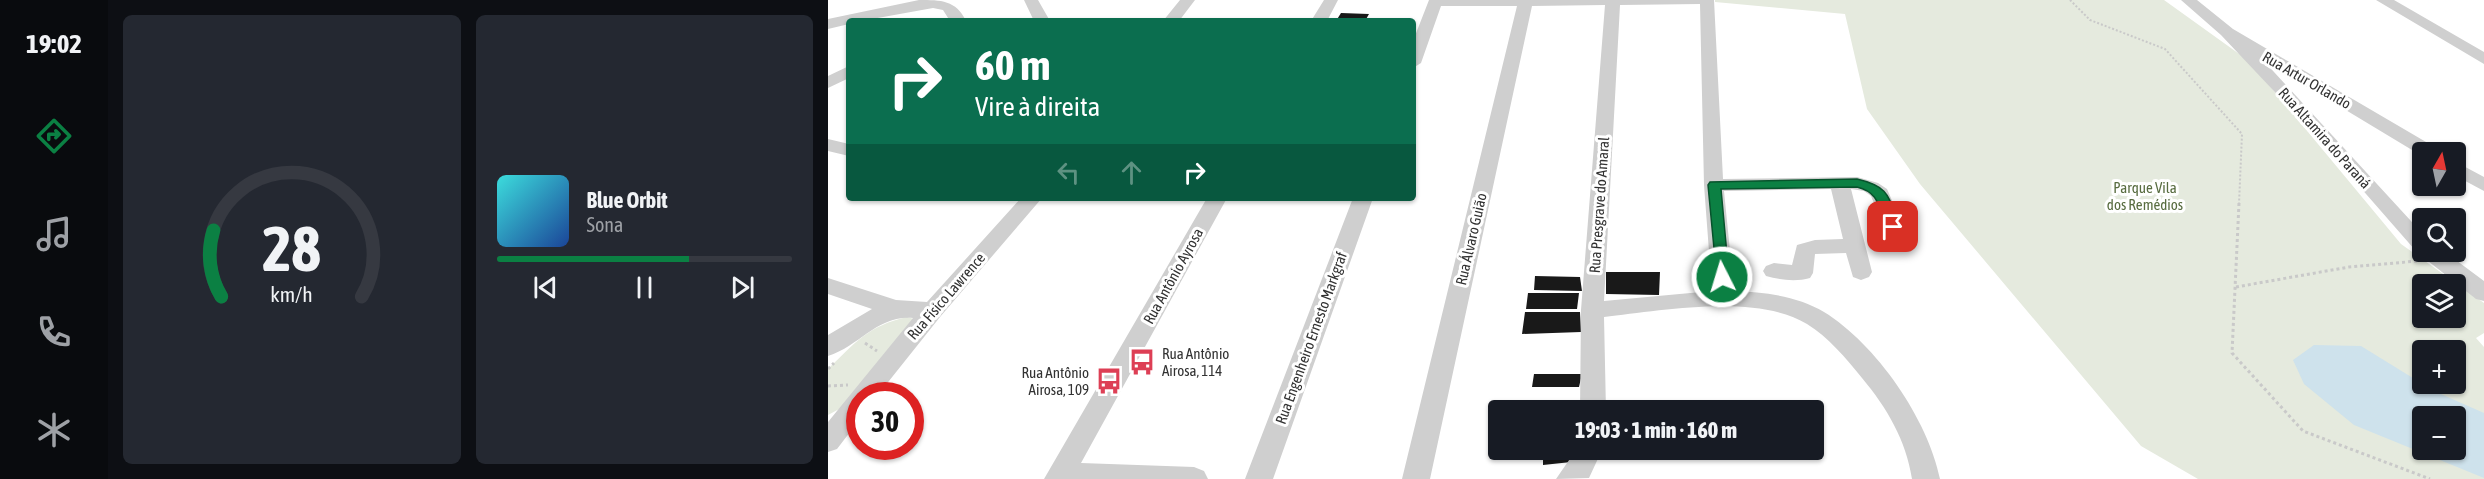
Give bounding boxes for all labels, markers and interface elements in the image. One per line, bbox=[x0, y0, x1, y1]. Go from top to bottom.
text: 19:02 bbox=[26, 28, 82, 59]
text: 60 m bbox=[975, 41, 1050, 89]
icon: right bbox=[876, 42, 954, 120]
street label: Rua Artur Orlando bbox=[2260, 48, 2354, 112]
street label: Rua Altamira do Paraná bbox=[2275, 84, 2375, 192]
text: Vire à direita bbox=[975, 91, 1100, 122]
icon: directions bbox=[33, 115, 75, 157]
street label: Rua Presgrave do Amaral bbox=[1586, 136, 1612, 274]
north arrow bbox=[2412, 142, 2466, 196]
map controls bbox=[2412, 142, 2466, 460]
icon: left bbox=[1052, 156, 1085, 189]
icon: ahead bbox=[1115, 156, 1148, 189]
icon: right bbox=[1178, 156, 1211, 189]
park label: Parque Vila dos Remédios bbox=[2107, 179, 2183, 213]
text: Blue Orbit bbox=[587, 187, 668, 213]
street label: Rua Álvaro Guião bbox=[1452, 191, 1490, 287]
pin bbox=[1867, 201, 1918, 252]
button: search bbox=[2412, 208, 2466, 262]
icon: arrive bbox=[1876, 210, 1909, 243]
icon: music bbox=[33, 213, 75, 255]
text: 28 bbox=[262, 213, 321, 284]
text: Sona bbox=[587, 213, 623, 236]
street label: Rua Antônio Ayrosa bbox=[1140, 225, 1206, 327]
position arrow bbox=[1690, 245, 1754, 309]
street label: Rua Físico Lawrence bbox=[904, 249, 988, 343]
street label: Rua Engenheiro Ernesto Markgraf bbox=[1272, 250, 1350, 426]
icon: previous bbox=[529, 271, 562, 304]
icon: pause bbox=[628, 271, 661, 304]
icon: next bbox=[726, 271, 759, 304]
button: layers bbox=[2412, 274, 2466, 328]
text: km/h bbox=[270, 282, 313, 307]
icon: phone bbox=[33, 311, 75, 353]
button: + bbox=[2412, 340, 2466, 394]
place label: Rua Antônio Airosa, 114 bbox=[1162, 345, 1229, 379]
bus stop icon: Rua Antônio Airosa, 114 bbox=[1127, 347, 1157, 377]
place label: Rua Antônio Airosa, 109 bbox=[1022, 364, 1089, 398]
bus stop icon: Rua Antônio Airosa, 109 bbox=[1094, 366, 1124, 396]
speed limit sign: 30 bbox=[846, 382, 924, 460]
button: − bbox=[2412, 406, 2466, 460]
icon: climate bbox=[33, 409, 75, 451]
text: 19:03 · 1 min · 160 m bbox=[1575, 417, 1737, 443]

